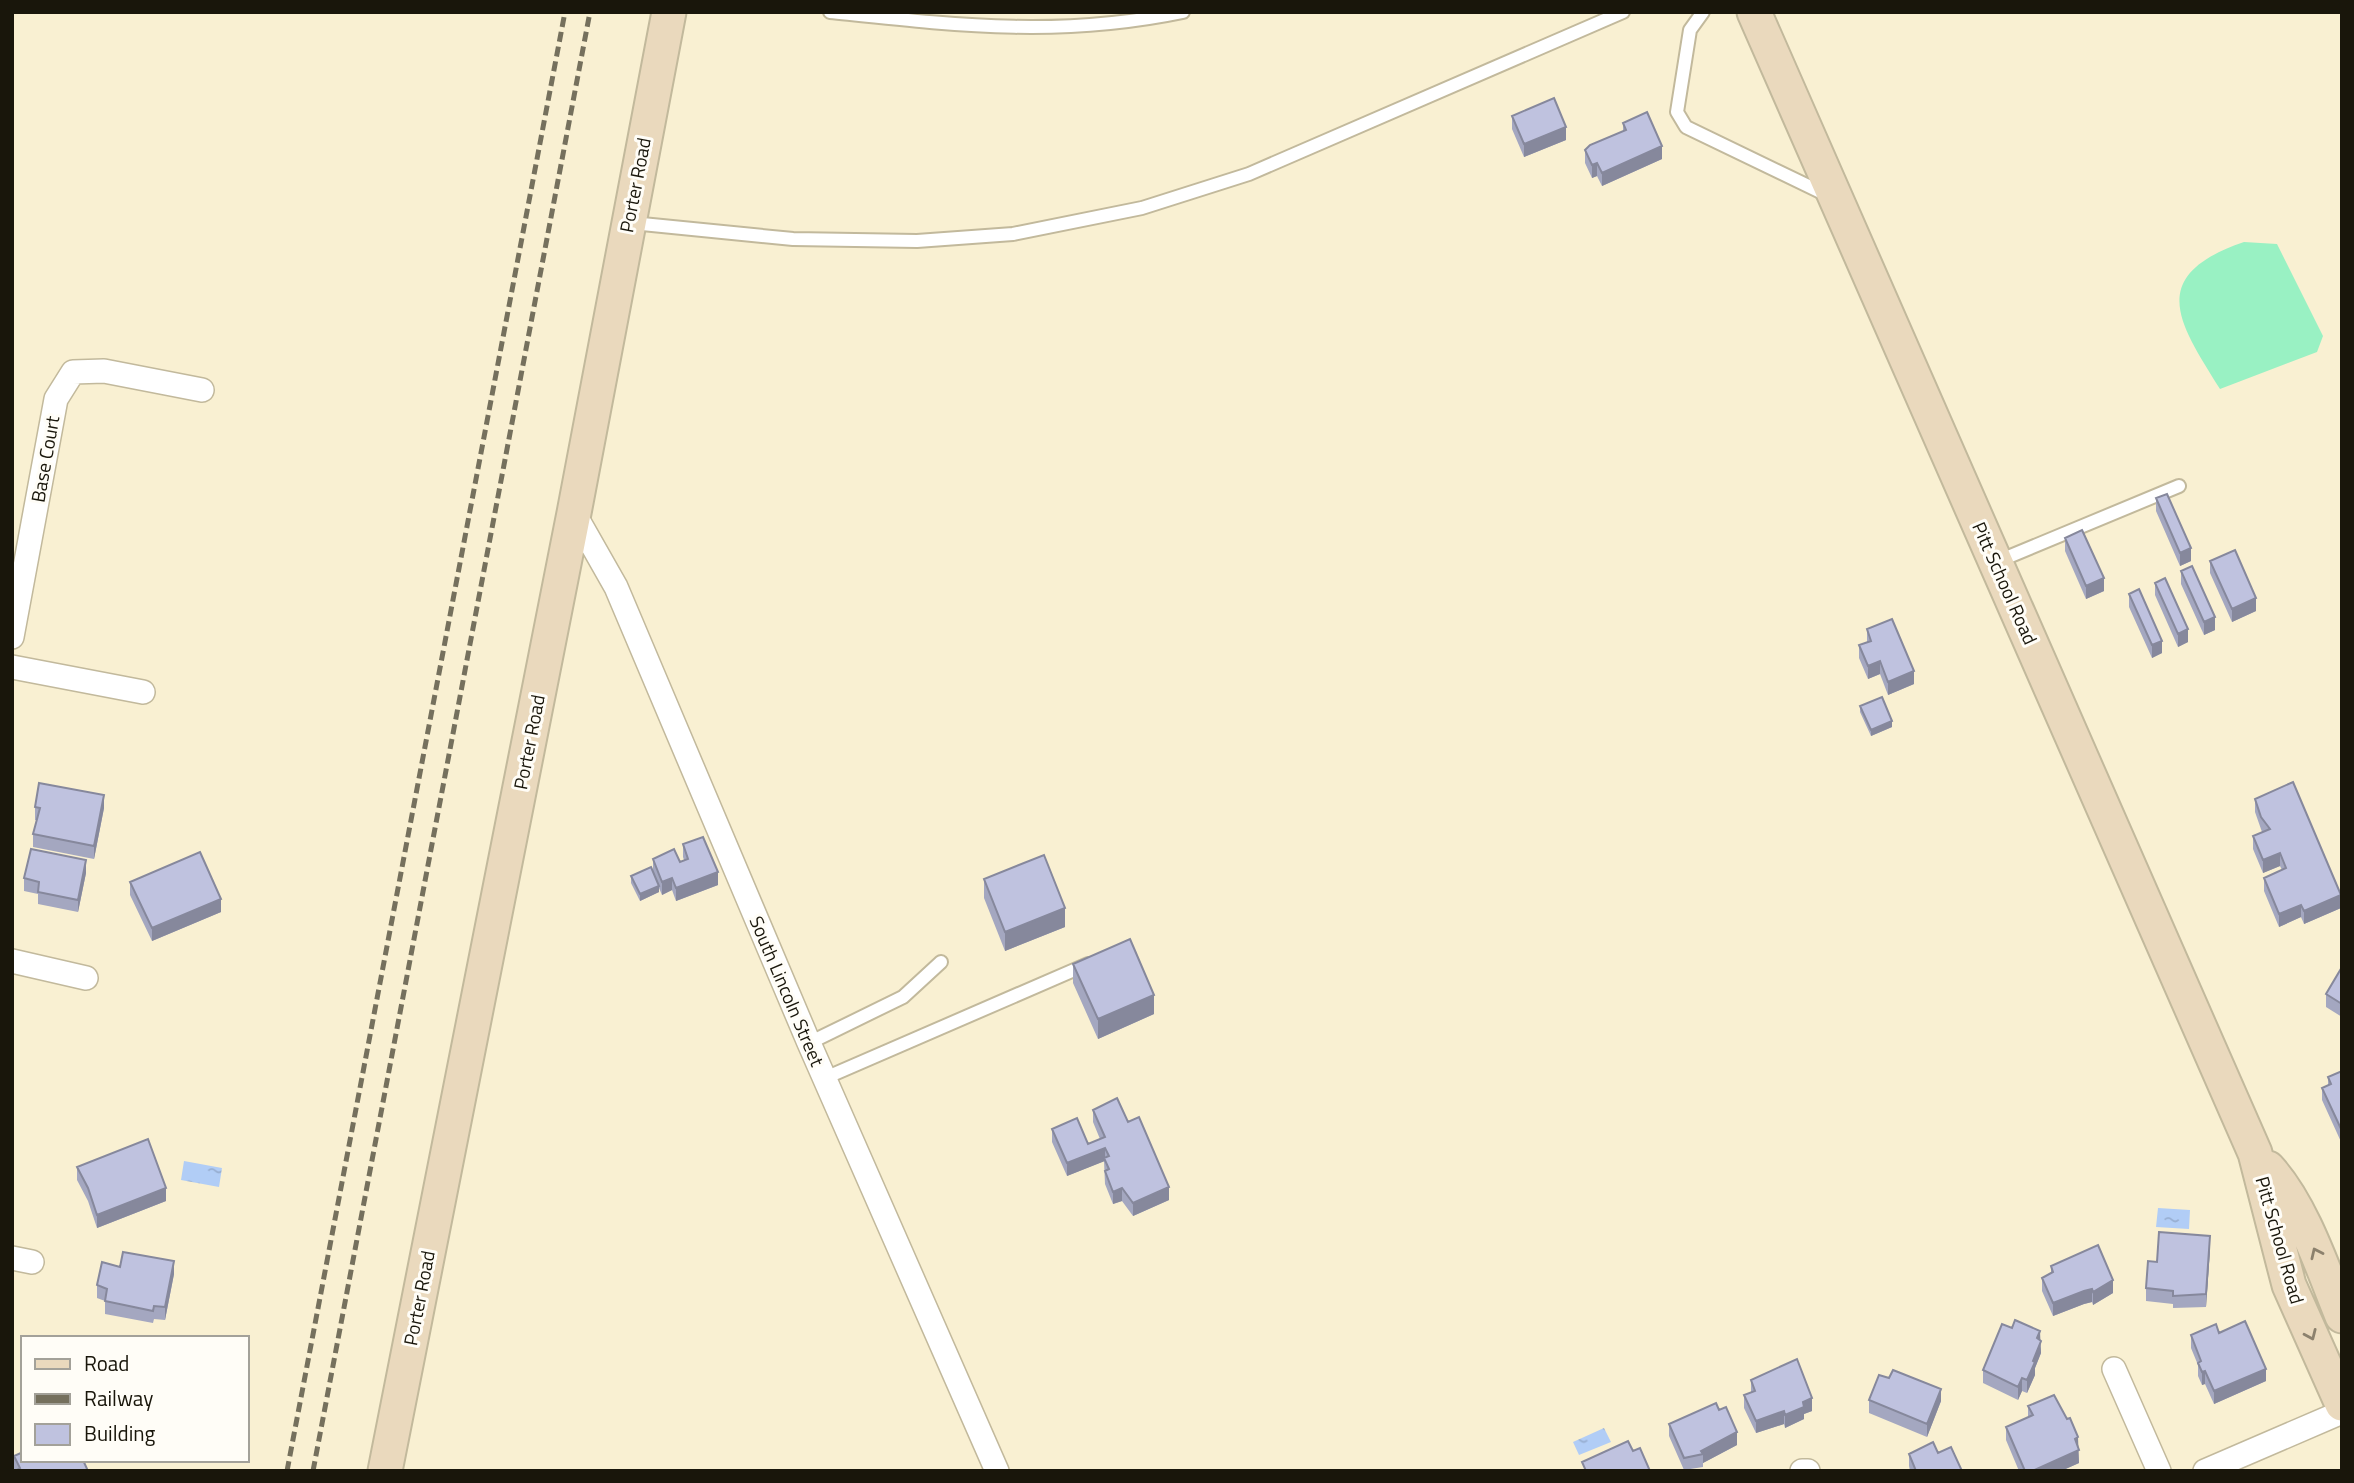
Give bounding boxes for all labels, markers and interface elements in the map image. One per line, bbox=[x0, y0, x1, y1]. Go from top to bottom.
street label: Porter Road bbox=[611, 135, 658, 235]
street label: Base Court bbox=[23, 413, 66, 504]
street label: Pitt School Road bbox=[1965, 517, 2045, 649]
street label: Porter Road bbox=[505, 692, 552, 792]
street label: South Lincoln Street bbox=[743, 911, 832, 1071]
street label: Pitt School Road bbox=[2248, 1173, 2313, 1307]
street label: Porter Road bbox=[395, 1248, 442, 1348]
one-way arrow bbox=[2310, 1248, 2324, 1260]
one-way arrow bbox=[2303, 1328, 2317, 1340]
legend bbox=[21, 1336, 248, 1462]
text: Road bbox=[84, 1347, 129, 1379]
text: Railway bbox=[84, 1382, 153, 1414]
text: Building bbox=[84, 1417, 156, 1449]

